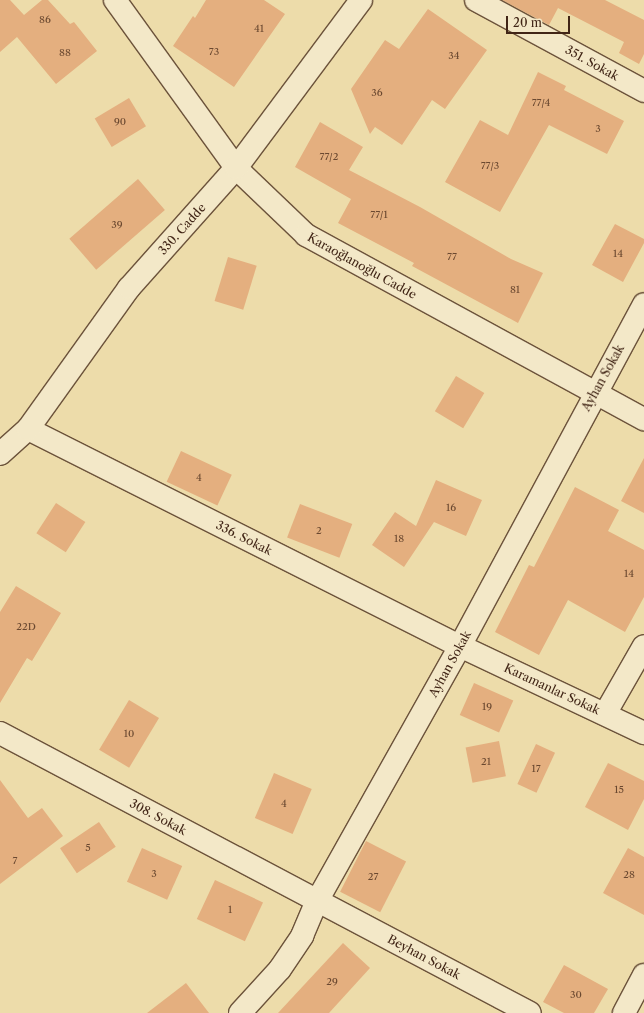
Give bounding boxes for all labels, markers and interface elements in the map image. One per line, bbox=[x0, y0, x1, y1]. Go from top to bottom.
scale bar bbox=[508, 8, 572, 34]
house number: 86 bbox=[39, 14, 51, 26]
text: 20 m bbox=[513, 15, 542, 30]
house number: 41 bbox=[254, 23, 264, 35]
street label: 351. Sokak bbox=[563, 42, 621, 84]
house number: 73 bbox=[209, 46, 219, 58]
house number: 88 bbox=[59, 47, 71, 59]
house number: 34 bbox=[448, 50, 460, 62]
house number: 36 bbox=[371, 87, 383, 99]
house number: 77/4 bbox=[532, 97, 550, 109]
house number: 90 bbox=[114, 116, 126, 128]
house number: 3 bbox=[595, 123, 601, 135]
house number: 77/2 bbox=[320, 151, 338, 163]
house number: 77/3 bbox=[481, 160, 499, 172]
street label: 330. Cadde bbox=[155, 200, 209, 258]
house number: 77/1 bbox=[370, 209, 388, 221]
house number: 39 bbox=[111, 219, 123, 231]
street label: Karaoğlanoğlu Cadde bbox=[305, 230, 419, 302]
house number: 14 bbox=[613, 248, 623, 260]
house number: 77 bbox=[447, 251, 457, 263]
house number: 81 bbox=[510, 284, 520, 296]
street label: Ayhan Sokak bbox=[579, 342, 627, 414]
house number: 4 bbox=[196, 472, 202, 484]
house number: 16 bbox=[446, 502, 456, 514]
street label: 336. Sokak bbox=[214, 518, 274, 558]
house number: 2 bbox=[316, 525, 322, 537]
house number: 18 bbox=[394, 533, 404, 545]
house number: 14 bbox=[624, 568, 634, 580]
house number: 22D bbox=[16, 621, 36, 633]
street label: Ayhan Sokak bbox=[426, 628, 474, 700]
street label: Karamanlar Sokak bbox=[502, 660, 602, 718]
house number: 19 bbox=[482, 701, 492, 713]
house number: 10 bbox=[124, 728, 134, 740]
house number: 21 bbox=[481, 756, 491, 768]
house number: 17 bbox=[531, 763, 541, 775]
house number: 15 bbox=[614, 784, 624, 796]
street label: 308. Sokak bbox=[127, 796, 189, 838]
house number: 4 bbox=[281, 798, 287, 810]
house number: 5 bbox=[85, 842, 91, 854]
house number: 7 bbox=[13, 855, 17, 867]
house number: 3 bbox=[151, 868, 157, 880]
house number: 28 bbox=[623, 869, 635, 881]
house number: 27 bbox=[368, 871, 378, 883]
house number: 1 bbox=[228, 904, 232, 916]
street label: Beyhan Sokak bbox=[385, 932, 463, 982]
house number: 29 bbox=[326, 976, 338, 988]
house number: 30 bbox=[570, 989, 582, 1001]

